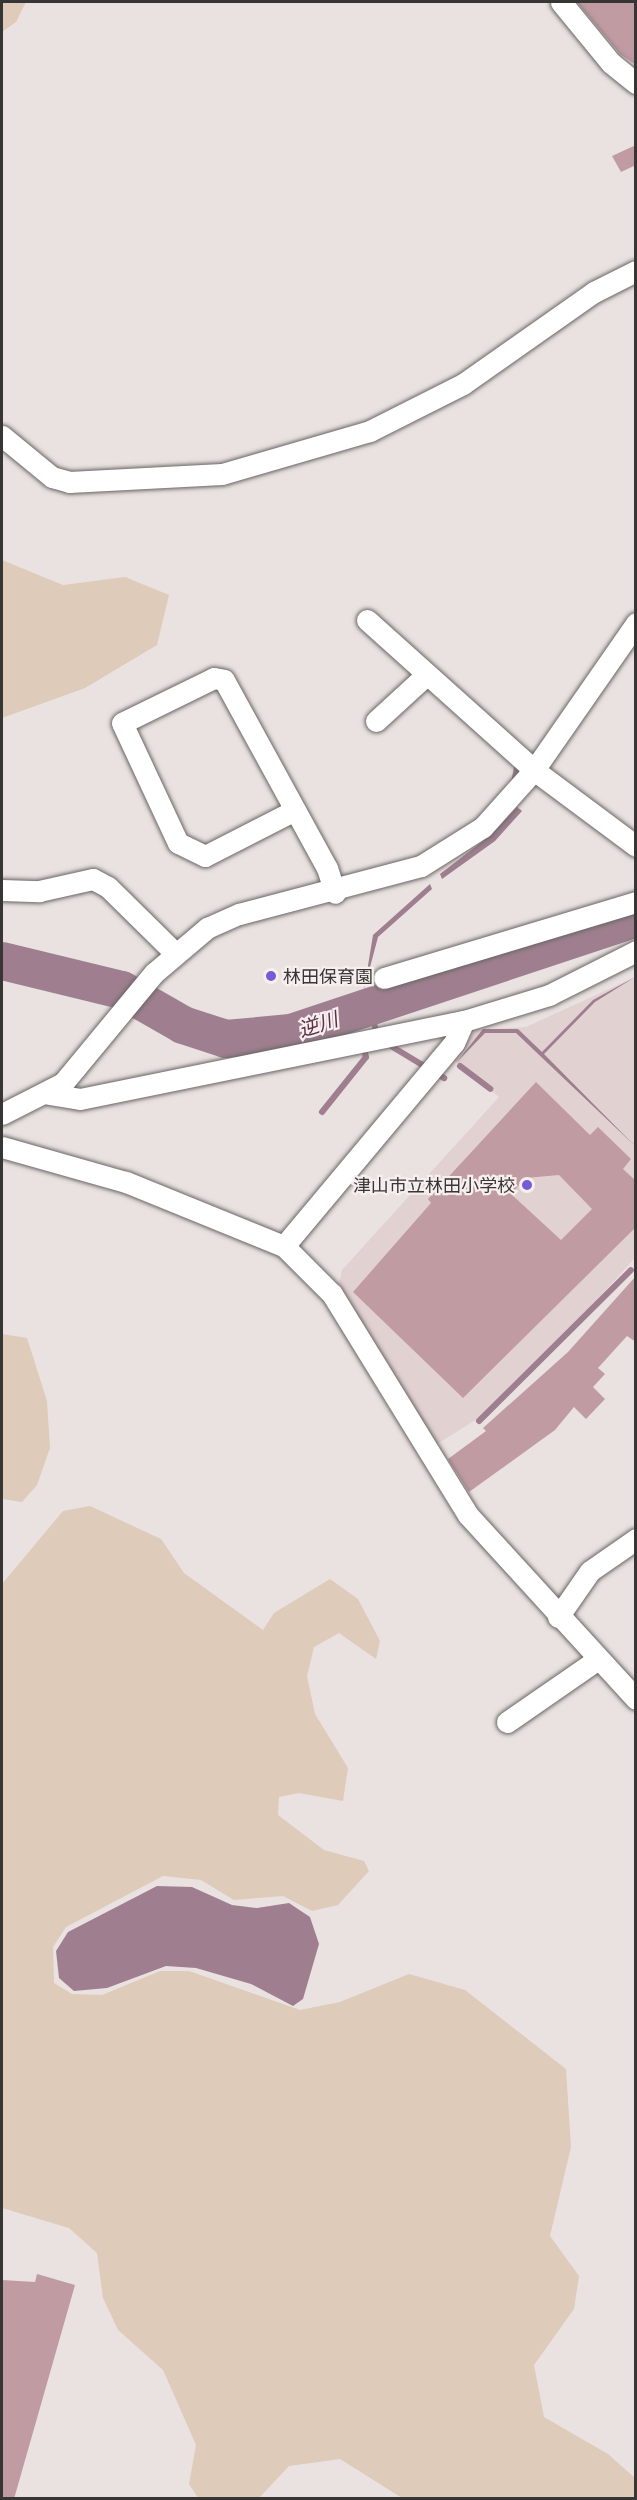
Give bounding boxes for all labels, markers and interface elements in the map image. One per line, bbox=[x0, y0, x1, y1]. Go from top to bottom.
place label: 林田保育園 bbox=[283, 965, 373, 987]
marker: 林田保育園 bbox=[264, 969, 278, 983]
water label: 逆川 bbox=[295, 1006, 341, 1042]
place label: 津山市立林田小学校 bbox=[353, 1174, 515, 1196]
marker: 津山市立林田小学校 bbox=[520, 1178, 534, 1192]

